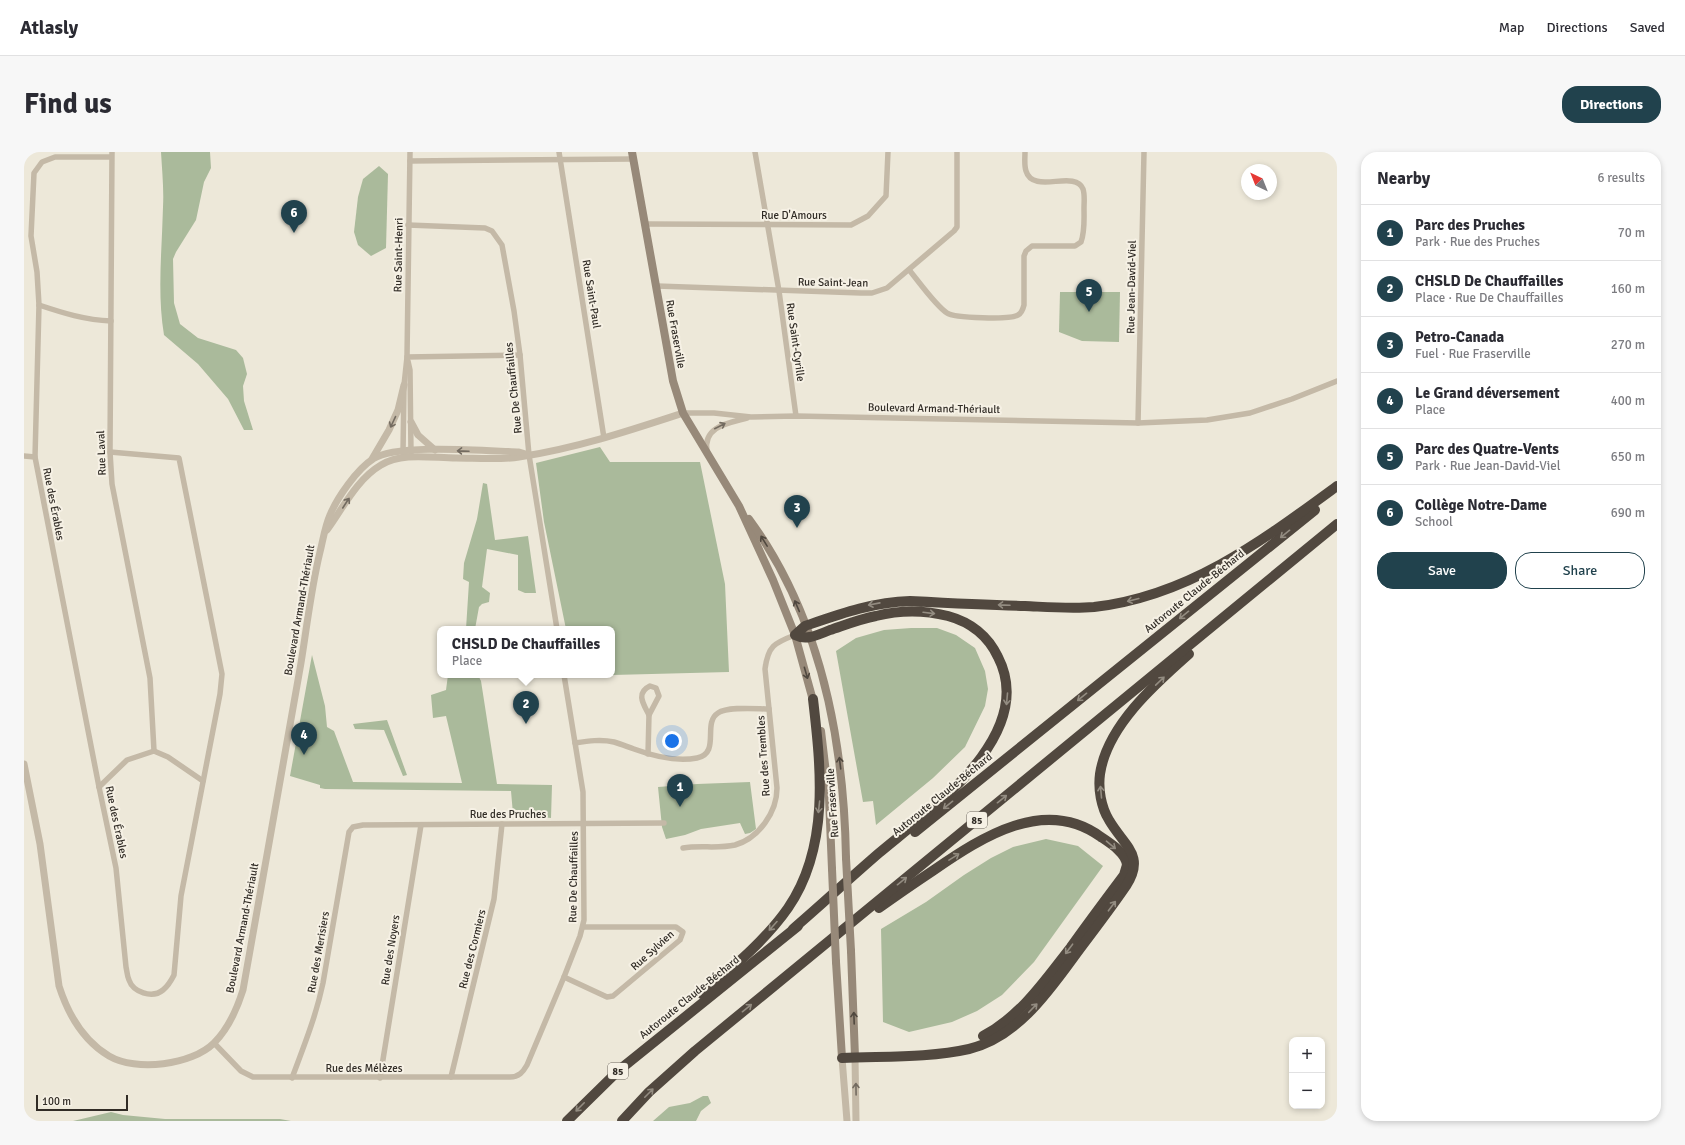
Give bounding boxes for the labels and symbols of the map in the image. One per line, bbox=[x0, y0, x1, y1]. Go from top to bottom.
north arrow bbox=[1241, 164, 1277, 200]
pin: 6 bbox=[281, 200, 307, 233]
street label: Rue D'Amours bbox=[761, 209, 827, 222]
street label: Rue Saint-Henri bbox=[391, 217, 406, 293]
street label: Rue Jean-David-Viel bbox=[1124, 240, 1139, 334]
street label: Rue Saint-Paul bbox=[580, 259, 603, 329]
street label: Rue Saint-Jean bbox=[798, 275, 868, 290]
pin: 5 bbox=[1076, 279, 1102, 312]
street label: Rue Fraserville bbox=[663, 299, 688, 369]
street label: Rue Saint-Cyrille bbox=[784, 302, 807, 382]
street label: Rue De Chauffailles bbox=[502, 341, 525, 434]
street label: Boulevard Armand-Thériault bbox=[868, 401, 1000, 416]
one-way arrow bbox=[388, 416, 396, 428]
one-way arrow bbox=[714, 422, 726, 430]
street label: Rue Laval bbox=[94, 430, 109, 476]
one-way arrow bbox=[457, 447, 470, 454]
street label: Rue des Érables bbox=[40, 466, 68, 542]
pin: 3 bbox=[784, 495, 810, 528]
one-way arrow bbox=[342, 497, 350, 509]
one-way arrow bbox=[1279, 530, 1290, 538]
one-way arrow bbox=[759, 535, 767, 547]
street label: Boulevard Armand-Thériault bbox=[282, 544, 317, 676]
street label: Autoroute Claude-Béchard bbox=[1142, 547, 1247, 636]
one-way arrow bbox=[1127, 597, 1140, 605]
one-way arrow bbox=[792, 601, 800, 613]
one-way arrow bbox=[868, 601, 881, 609]
one-way arrow bbox=[998, 602, 1011, 609]
one-way arrow bbox=[922, 609, 935, 617]
one-way arrow bbox=[1178, 611, 1189, 620]
one-way arrow bbox=[803, 666, 810, 679]
one-way arrow bbox=[1155, 676, 1165, 686]
pin: 2 bbox=[513, 691, 539, 724]
one-way arrow bbox=[1003, 692, 1010, 705]
one-way arrow bbox=[1077, 692, 1088, 701]
street label: Rue des Trembles bbox=[754, 715, 773, 797]
pin: 4 bbox=[291, 722, 317, 755]
your location bbox=[662, 731, 682, 751]
street label: Autoroute Claude-Béchard bbox=[890, 750, 995, 839]
one-way arrow bbox=[836, 757, 844, 770]
street label: Rue Fraserville bbox=[824, 768, 841, 838]
pin: 1 bbox=[667, 774, 693, 807]
street label: Rue des Érables bbox=[102, 784, 132, 860]
one-way arrow bbox=[1097, 786, 1104, 799]
one-way arrow bbox=[997, 794, 1008, 803]
one-way arrow bbox=[815, 800, 823, 813]
one-way arrow bbox=[943, 800, 954, 809]
street label: Rue des Pruches bbox=[470, 808, 546, 821]
road number: 85 bbox=[967, 812, 987, 828]
street label: Rue De Chauffailles bbox=[566, 831, 581, 923]
one-way arrow bbox=[1106, 840, 1116, 849]
one-way arrow bbox=[948, 852, 960, 860]
street label: Boulevard Armand-Thériault bbox=[223, 862, 262, 994]
one-way arrow bbox=[896, 877, 907, 886]
one-way arrow bbox=[1108, 900, 1116, 911]
street label: Rue des Cormiers bbox=[456, 908, 489, 990]
street label: Rue des Merisiers bbox=[305, 910, 332, 994]
street label: Rue des Noyers bbox=[378, 914, 403, 986]
one-way arrow bbox=[769, 921, 778, 931]
street label: Rue Sylvien bbox=[628, 928, 677, 973]
one-way arrow bbox=[1064, 944, 1073, 955]
street label: Autoroute Claude-Béchard bbox=[637, 953, 742, 1042]
one-way arrow bbox=[1028, 1003, 1037, 1013]
one-way arrow bbox=[741, 1004, 752, 1012]
one-way arrow bbox=[850, 1012, 857, 1025]
street label: Rue des Mélèzes bbox=[326, 1062, 403, 1075]
road number: 85 bbox=[608, 1063, 628, 1079]
one-way arrow bbox=[852, 1083, 860, 1096]
one-way arrow bbox=[644, 1088, 654, 1098]
scale bar bbox=[36, 1093, 128, 1112]
one-way arrow bbox=[575, 1102, 585, 1112]

